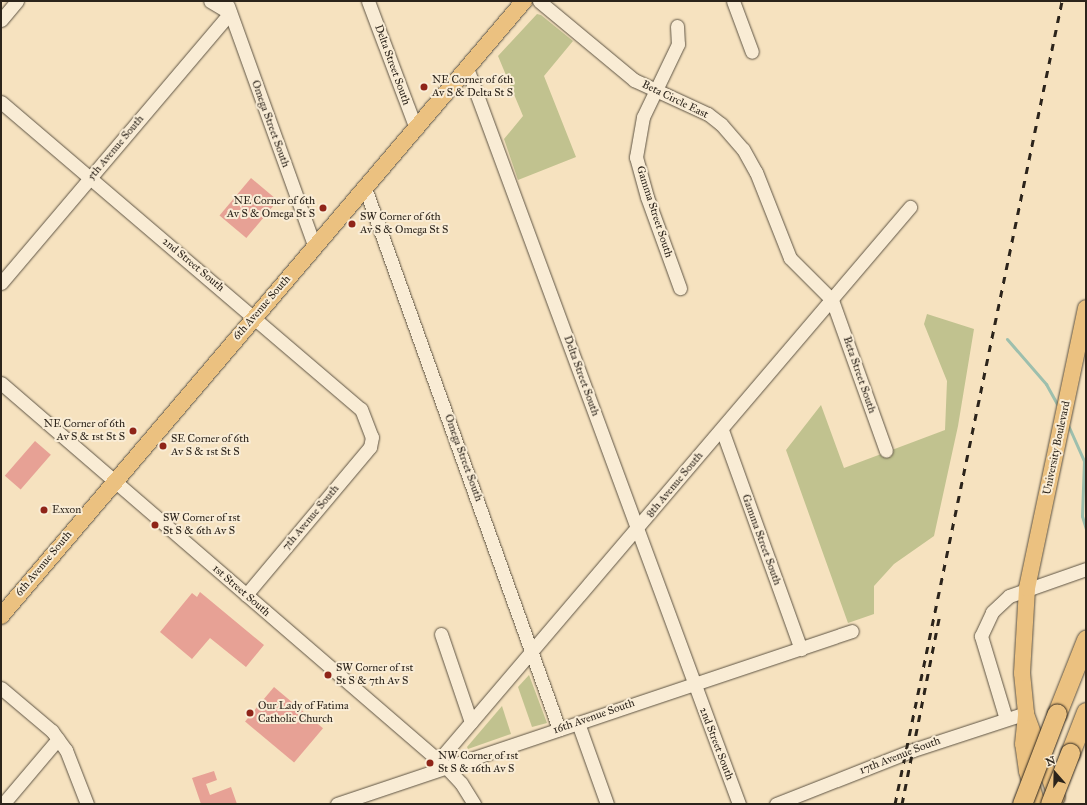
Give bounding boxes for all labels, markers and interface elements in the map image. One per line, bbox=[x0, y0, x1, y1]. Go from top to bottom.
street label: Delta Street South bbox=[371, 23, 413, 107]
place label: NE Corner of 6th Av S & Delta St S bbox=[432, 74, 513, 100]
street label: Beta Circle East bbox=[640, 78, 710, 122]
street label: Omega Street South bbox=[248, 79, 292, 169]
marker: NE Corner of 6th Av S & Delta St S bbox=[419, 82, 429, 92]
street label: 5th Avenue South bbox=[85, 113, 147, 183]
street label: Gamma Street South bbox=[633, 164, 675, 260]
place label: NE Corner of 6th Av S & Omega St S bbox=[227, 195, 315, 221]
marker: NE Corner of 6th Av S & Omega St S bbox=[318, 203, 328, 213]
place label: SW Corner of 6th Av S & Omega St S bbox=[360, 211, 448, 237]
marker: SW Corner of 6th Av S & Omega St S bbox=[347, 219, 357, 229]
street label: 2nd Street South bbox=[159, 235, 227, 295]
street label: 6th Avenue South bbox=[230, 273, 294, 343]
street label: Delta Street South bbox=[560, 334, 602, 418]
street label: Beta Street South bbox=[840, 335, 878, 415]
street label: University Boulevard bbox=[1041, 400, 1073, 496]
street label: Omega Street South bbox=[441, 413, 485, 503]
place label: NE Corner of 6th Av S & 1st St S bbox=[44, 418, 125, 444]
marker: NE Corner of 6th Av S & 1st St S bbox=[128, 426, 138, 436]
place label: SE Corner of 6th Av S & 1st St S bbox=[171, 433, 249, 459]
marker: SE Corner of 6th Av S & 1st St S bbox=[158, 441, 168, 451]
street label: 8th Avenue South bbox=[644, 450, 706, 520]
street label: 7th Avenue South bbox=[280, 483, 342, 553]
street label: Gamma Street South bbox=[738, 493, 784, 587]
place label: Exxon bbox=[52, 503, 81, 517]
marker: Exxon bbox=[39, 505, 49, 515]
place label: SW Corner of 1st St S & 6th Av S bbox=[163, 512, 240, 538]
marker: SW Corner of 1st St S & 6th Av S bbox=[150, 520, 160, 530]
street label: 6th Avenue South bbox=[13, 529, 75, 599]
street label: 1st Street South bbox=[209, 562, 273, 620]
place label: SW Corner of 1st St S & 7th Av S bbox=[336, 662, 413, 688]
marker: SW Corner of 1st St S & 7th Av S bbox=[323, 670, 333, 680]
street label: 16th Avenue South bbox=[551, 697, 637, 737]
place label: Our Lady of Fatima Catholic Church bbox=[258, 700, 349, 726]
street label: 2nd Street South bbox=[696, 706, 736, 782]
marker: Our Lady of Fatima Catholic Church bbox=[245, 708, 255, 718]
street label: 17th Avenue South bbox=[858, 734, 942, 778]
place label: NW Corner of 1st St S & 16th Av S bbox=[438, 750, 518, 776]
north arrow bbox=[1035, 753, 1075, 793]
text: N bbox=[1044, 754, 1057, 769]
marker: NW Corner of 1st St S & 16th Av S bbox=[425, 758, 435, 768]

